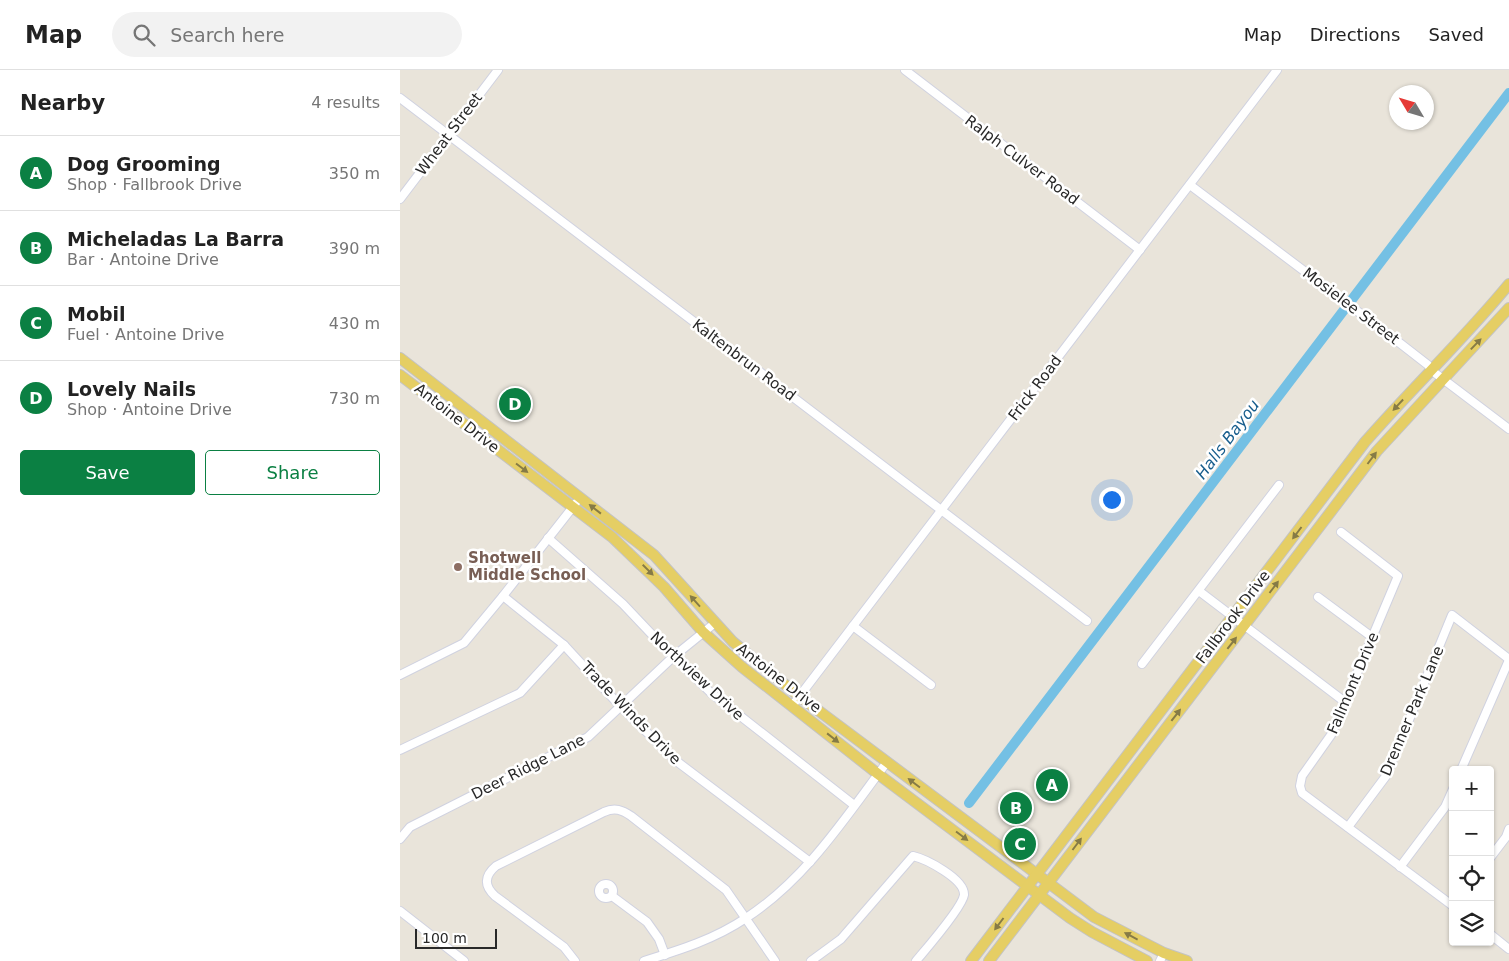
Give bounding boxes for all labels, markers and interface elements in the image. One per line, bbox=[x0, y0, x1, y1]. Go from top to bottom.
search box bbox=[112, 12, 462, 57]
text: Map bbox=[25, 21, 82, 49]
icon: search bbox=[130, 21, 158, 49]
text: Search here bbox=[170, 24, 284, 46]
text: Map bbox=[1244, 24, 1282, 45]
text: Directions bbox=[1310, 24, 1400, 45]
text: Saved bbox=[1428, 24, 1484, 45]
north arrow bbox=[1389, 85, 1434, 130]
street label: Wheat Street bbox=[412, 89, 486, 179]
text: Nearby bbox=[20, 91, 105, 115]
text: 4 results bbox=[311, 93, 380, 112]
street label: Ralph Culver Road bbox=[961, 111, 1083, 209]
text: Dog Grooming bbox=[67, 153, 221, 175]
text: A bbox=[30, 164, 42, 183]
text: 350 m bbox=[329, 164, 380, 183]
text: Shop · Fallbrook Drive bbox=[67, 175, 242, 194]
text: Micheladas La Barra bbox=[67, 228, 284, 250]
text: B bbox=[30, 239, 42, 258]
text: 390 m bbox=[329, 239, 380, 258]
text: Bar · Antoine Drive bbox=[67, 250, 219, 269]
street label: Mosielee Street bbox=[1299, 264, 1403, 348]
text: Mobil bbox=[67, 303, 126, 325]
text: C bbox=[30, 314, 42, 333]
text: 430 m bbox=[329, 314, 380, 333]
street label: Kaltenbrun Road bbox=[689, 315, 799, 405]
text: Fuel · Antoine Drive bbox=[67, 325, 224, 344]
one-way arrow bbox=[1470, 338, 1482, 350]
street label: Frick Road bbox=[1005, 352, 1065, 424]
text: Lovely Nails bbox=[67, 378, 196, 400]
street label: Antoine Drive bbox=[411, 379, 503, 457]
pin: D bbox=[499, 385, 531, 423]
text: D bbox=[29, 389, 43, 408]
text: 730 m bbox=[329, 389, 380, 408]
water label: Halls Bayou bbox=[1191, 396, 1263, 483]
one-way arrow bbox=[1392, 399, 1404, 411]
text: Shop · Antoine Drive bbox=[67, 400, 232, 419]
button: Save bbox=[20, 450, 195, 495]
button: Share bbox=[205, 450, 380, 495]
one-way arrow bbox=[1367, 452, 1378, 465]
one-way arrow bbox=[515, 463, 528, 474]
your location bbox=[1099, 487, 1125, 513]
one-way arrow bbox=[589, 504, 602, 514]
one-way arrow bbox=[1291, 526, 1302, 539]
place label: Shotwell Middle School bbox=[468, 549, 586, 584]
marker: Shotwell Middle School bbox=[452, 561, 464, 573]
one-way arrow bbox=[642, 564, 654, 576]
street label: Fallbrook Drive bbox=[1192, 567, 1274, 667]
one-way arrow bbox=[1269, 580, 1279, 594]
one-way arrow bbox=[689, 595, 701, 607]
street label: Northview Drive bbox=[647, 628, 747, 724]
street label: Fallmont Drive bbox=[1323, 629, 1383, 737]
one-way arrow bbox=[1226, 637, 1237, 650]
street label: Antoine Drive bbox=[733, 639, 825, 717]
street label: Drenner Park Lane bbox=[1377, 643, 1447, 779]
street label: Trade Winds Drive bbox=[577, 657, 685, 768]
one-way arrow bbox=[1171, 708, 1181, 722]
street label: Deer Ridge Lane bbox=[468, 731, 588, 803]
one-way arrow bbox=[826, 733, 839, 743]
pin: A bbox=[1036, 766, 1068, 804]
map controls bbox=[1449, 766, 1494, 946]
button: + bbox=[1449, 766, 1494, 811]
one-way arrow bbox=[908, 777, 921, 788]
pin: B bbox=[1000, 789, 1032, 827]
button: − bbox=[1449, 811, 1494, 856]
pin: C bbox=[1004, 825, 1036, 863]
one-way arrow bbox=[955, 831, 968, 842]
one-way arrow bbox=[1072, 837, 1082, 851]
button: locate bbox=[1449, 856, 1494, 901]
button: layers bbox=[1449, 901, 1494, 946]
one-way arrow bbox=[994, 917, 1005, 930]
scale bar bbox=[415, 926, 498, 949]
text: 100 m bbox=[422, 930, 467, 946]
one-way arrow bbox=[1124, 932, 1138, 940]

